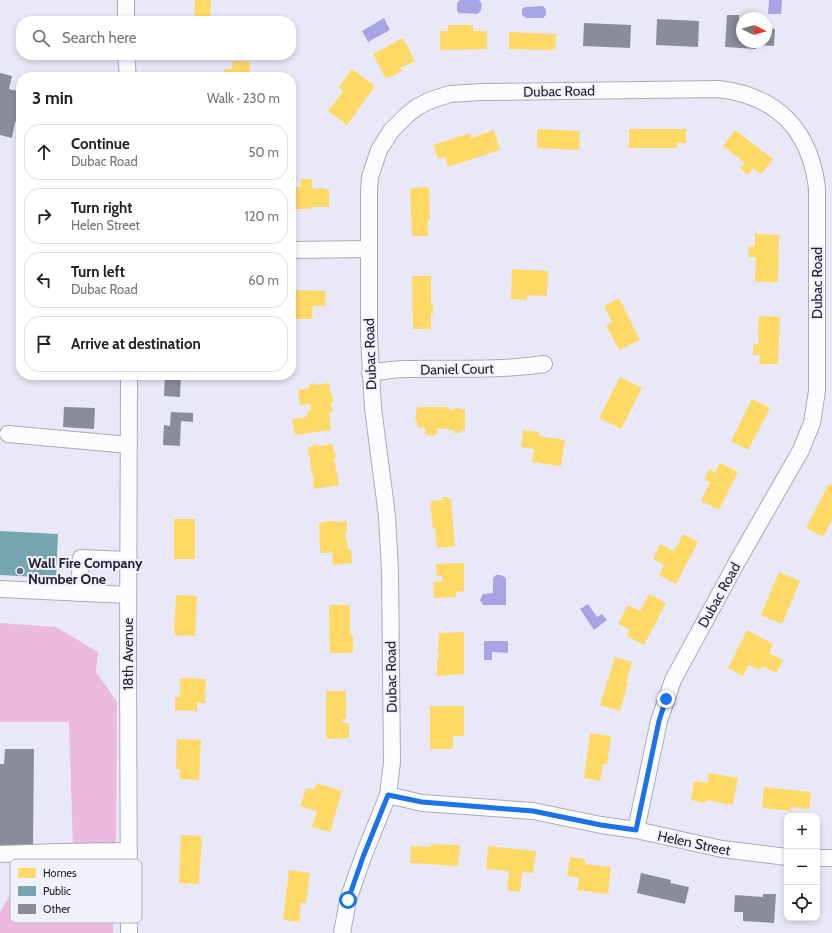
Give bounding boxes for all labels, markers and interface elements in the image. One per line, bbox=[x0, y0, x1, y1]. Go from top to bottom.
north arrow bbox=[736, 12, 772, 48]
search box bbox=[16, 16, 296, 60]
icon: search bbox=[30, 27, 52, 49]
text: Search here bbox=[62, 29, 137, 47]
street label: Dubac Road bbox=[523, 81, 595, 101]
text: 3 min bbox=[32, 88, 73, 108]
text: Walk · 230 m bbox=[207, 90, 280, 106]
text: Continue bbox=[71, 135, 130, 153]
icon: ahead bbox=[33, 141, 55, 163]
text: 50 m bbox=[249, 144, 279, 160]
text: Dubac Road bbox=[71, 153, 138, 169]
text: Turn right bbox=[71, 199, 132, 217]
icon: right bbox=[33, 205, 55, 227]
text: 120 m bbox=[245, 208, 279, 224]
text: Helen Street bbox=[71, 217, 140, 233]
street label: Dubac Road bbox=[808, 247, 826, 319]
text: Turn left bbox=[71, 263, 125, 281]
icon: left bbox=[33, 269, 55, 291]
text: 60 m bbox=[248, 272, 279, 288]
text: Dubac Road bbox=[71, 281, 138, 297]
street label: Dubac Road bbox=[360, 318, 380, 390]
icon: arrive bbox=[33, 333, 55, 355]
text: Arrive at destination bbox=[71, 335, 201, 353]
street label: Daniel Court bbox=[420, 359, 494, 379]
place label: Wall Fire Company Number One bbox=[28, 554, 143, 588]
street label: Dubac Road bbox=[694, 559, 744, 631]
marker: Wall Fire Company Number One bbox=[15, 566, 25, 576]
street label: 18th Avenue bbox=[119, 618, 137, 690]
street label: Dubac Road bbox=[381, 641, 401, 713]
route end bbox=[657, 690, 675, 708]
map controls bbox=[784, 813, 820, 921]
button: + bbox=[784, 813, 820, 849]
street label: Helen Street bbox=[656, 826, 732, 860]
button: − bbox=[784, 849, 820, 885]
legend bbox=[10, 859, 142, 923]
text: Homes bbox=[43, 866, 77, 880]
text: Public bbox=[43, 884, 71, 898]
button: locate bbox=[784, 885, 820, 921]
route start bbox=[339, 891, 357, 909]
text: Other bbox=[43, 902, 71, 916]

